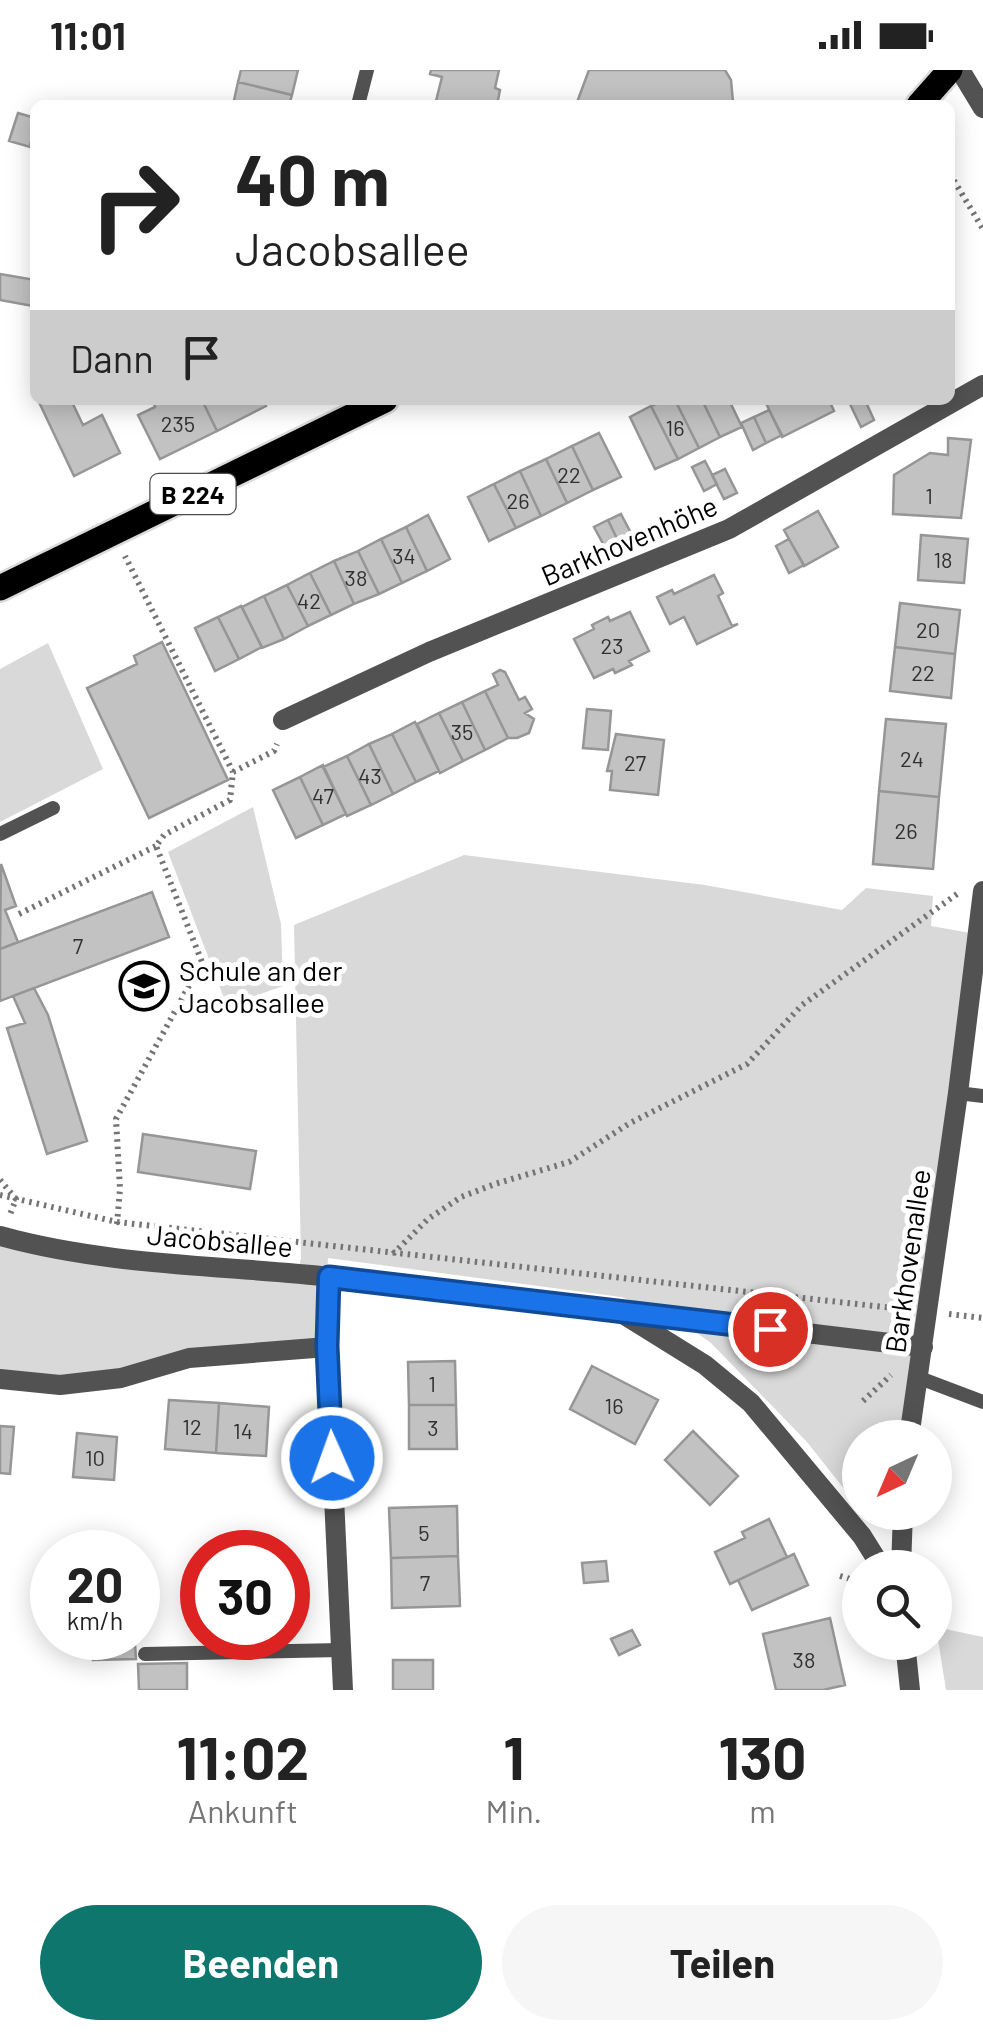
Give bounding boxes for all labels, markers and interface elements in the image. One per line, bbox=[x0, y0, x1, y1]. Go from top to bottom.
text: 11:01 bbox=[50, 12, 126, 58]
text: 40 m bbox=[235, 136, 390, 220]
icon: right bbox=[70, 140, 200, 270]
text: Jacobsallee bbox=[235, 221, 470, 275]
icon: arrive bbox=[174, 330, 229, 385]
text: Dann bbox=[70, 335, 154, 381]
house number: 235 bbox=[161, 410, 195, 436]
house number: 16 bbox=[665, 414, 685, 440]
house number: 22 bbox=[557, 461, 581, 487]
road number: B 224 bbox=[150, 474, 236, 514]
house number: 1 bbox=[925, 482, 933, 508]
house number: 26 bbox=[506, 487, 530, 513]
street label: Barkhovenhöhe bbox=[536, 488, 722, 592]
house number: 34 bbox=[392, 542, 416, 568]
house number: 18 bbox=[933, 546, 953, 572]
house number: 38 bbox=[345, 564, 367, 590]
house number: 42 bbox=[297, 587, 321, 613]
house number: 20 bbox=[916, 616, 940, 642]
house number: 23 bbox=[601, 632, 624, 658]
house number: 22 bbox=[911, 659, 935, 685]
house number: 35 bbox=[451, 718, 473, 744]
house number: 24 bbox=[900, 745, 924, 771]
house number: 27 bbox=[624, 749, 646, 775]
house number: 43 bbox=[358, 762, 382, 788]
house number: 47 bbox=[312, 782, 334, 808]
house number: 26 bbox=[894, 817, 918, 843]
house number: 7 bbox=[73, 932, 83, 958]
place label: Schule an der Jacobsallee bbox=[179, 953, 342, 1019]
school or university icon: Schule an der Jacobsallee bbox=[118, 960, 170, 1012]
street label: Barkhovenallee bbox=[877, 1167, 937, 1355]
street label: Jacobsallee bbox=[146, 1217, 294, 1263]
pin bbox=[728, 1287, 813, 1372]
icon: arrive bbox=[743, 1302, 798, 1357]
house number: 1 bbox=[428, 1370, 436, 1396]
house number: 16 bbox=[604, 1392, 624, 1418]
position arrow bbox=[280, 1406, 384, 1510]
house number: 12 bbox=[182, 1413, 202, 1439]
house number: 3 bbox=[427, 1414, 439, 1440]
house number: 14 bbox=[233, 1417, 253, 1443]
north arrow bbox=[842, 1420, 952, 1530]
map controls bbox=[842, 1420, 952, 1660]
house number: 10 bbox=[85, 1444, 105, 1470]
house number: 5 bbox=[418, 1519, 430, 1545]
speed limit sign: 30 bbox=[180, 1530, 310, 1660]
button: search bbox=[842, 1550, 952, 1660]
text: 20 bbox=[67, 1553, 123, 1613]
house number: 7 bbox=[420, 1569, 430, 1595]
text: km/h bbox=[67, 1605, 123, 1635]
house number: 38 bbox=[793, 1646, 815, 1672]
text: 11:02 bbox=[177, 1720, 309, 1792]
text: 1 bbox=[503, 1720, 524, 1792]
text: 130 bbox=[719, 1720, 806, 1792]
text: Ankunft bbox=[188, 1791, 298, 1829]
text: Min. bbox=[486, 1791, 542, 1829]
text: m bbox=[749, 1791, 776, 1829]
button: Beenden bbox=[40, 1905, 482, 2020]
button: Teilen bbox=[502, 1905, 943, 2020]

